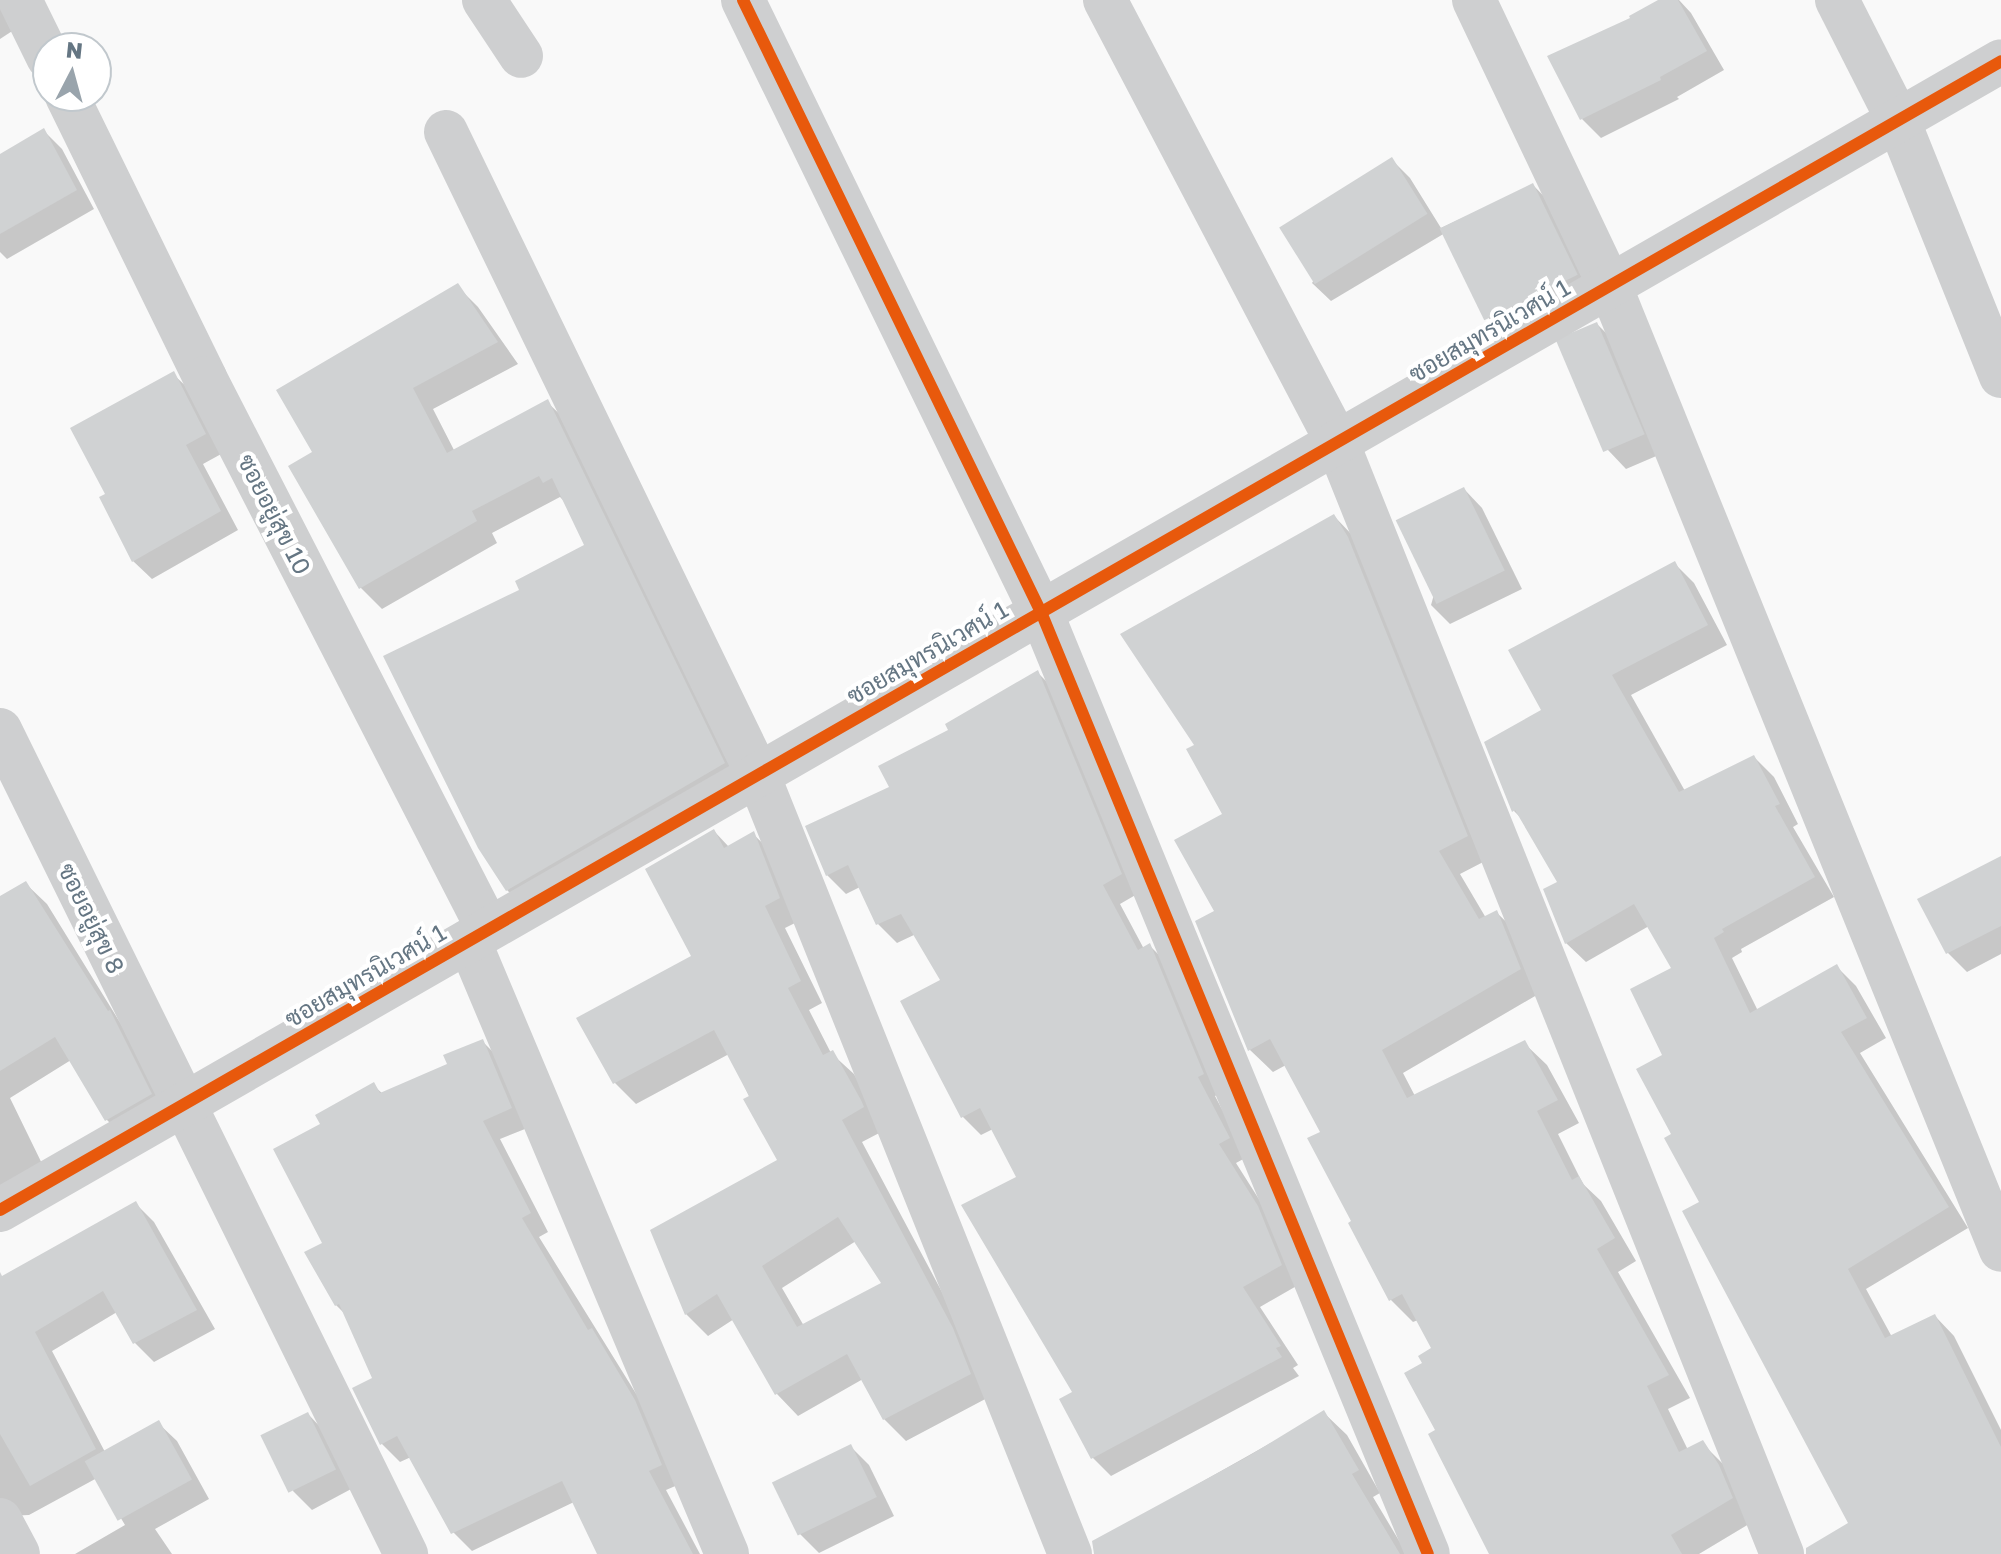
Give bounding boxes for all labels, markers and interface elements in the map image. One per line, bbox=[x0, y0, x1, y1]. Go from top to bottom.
north arrow bbox=[32, 32, 112, 112]
text: N bbox=[65, 35, 84, 64]
street label: ซอยสมุทรนิเวศน์ 1 bbox=[1403, 272, 1575, 388]
street label: ซอยอยู่สุข 10 bbox=[232, 449, 318, 579]
street label: ซอยสมุทรนิเวศน์ 1 bbox=[841, 594, 1013, 710]
street label: ซอยอยู่สุข 8 bbox=[53, 858, 131, 978]
street label: ซอยสมุทรนิเวศน์ 1 bbox=[279, 917, 451, 1033]

